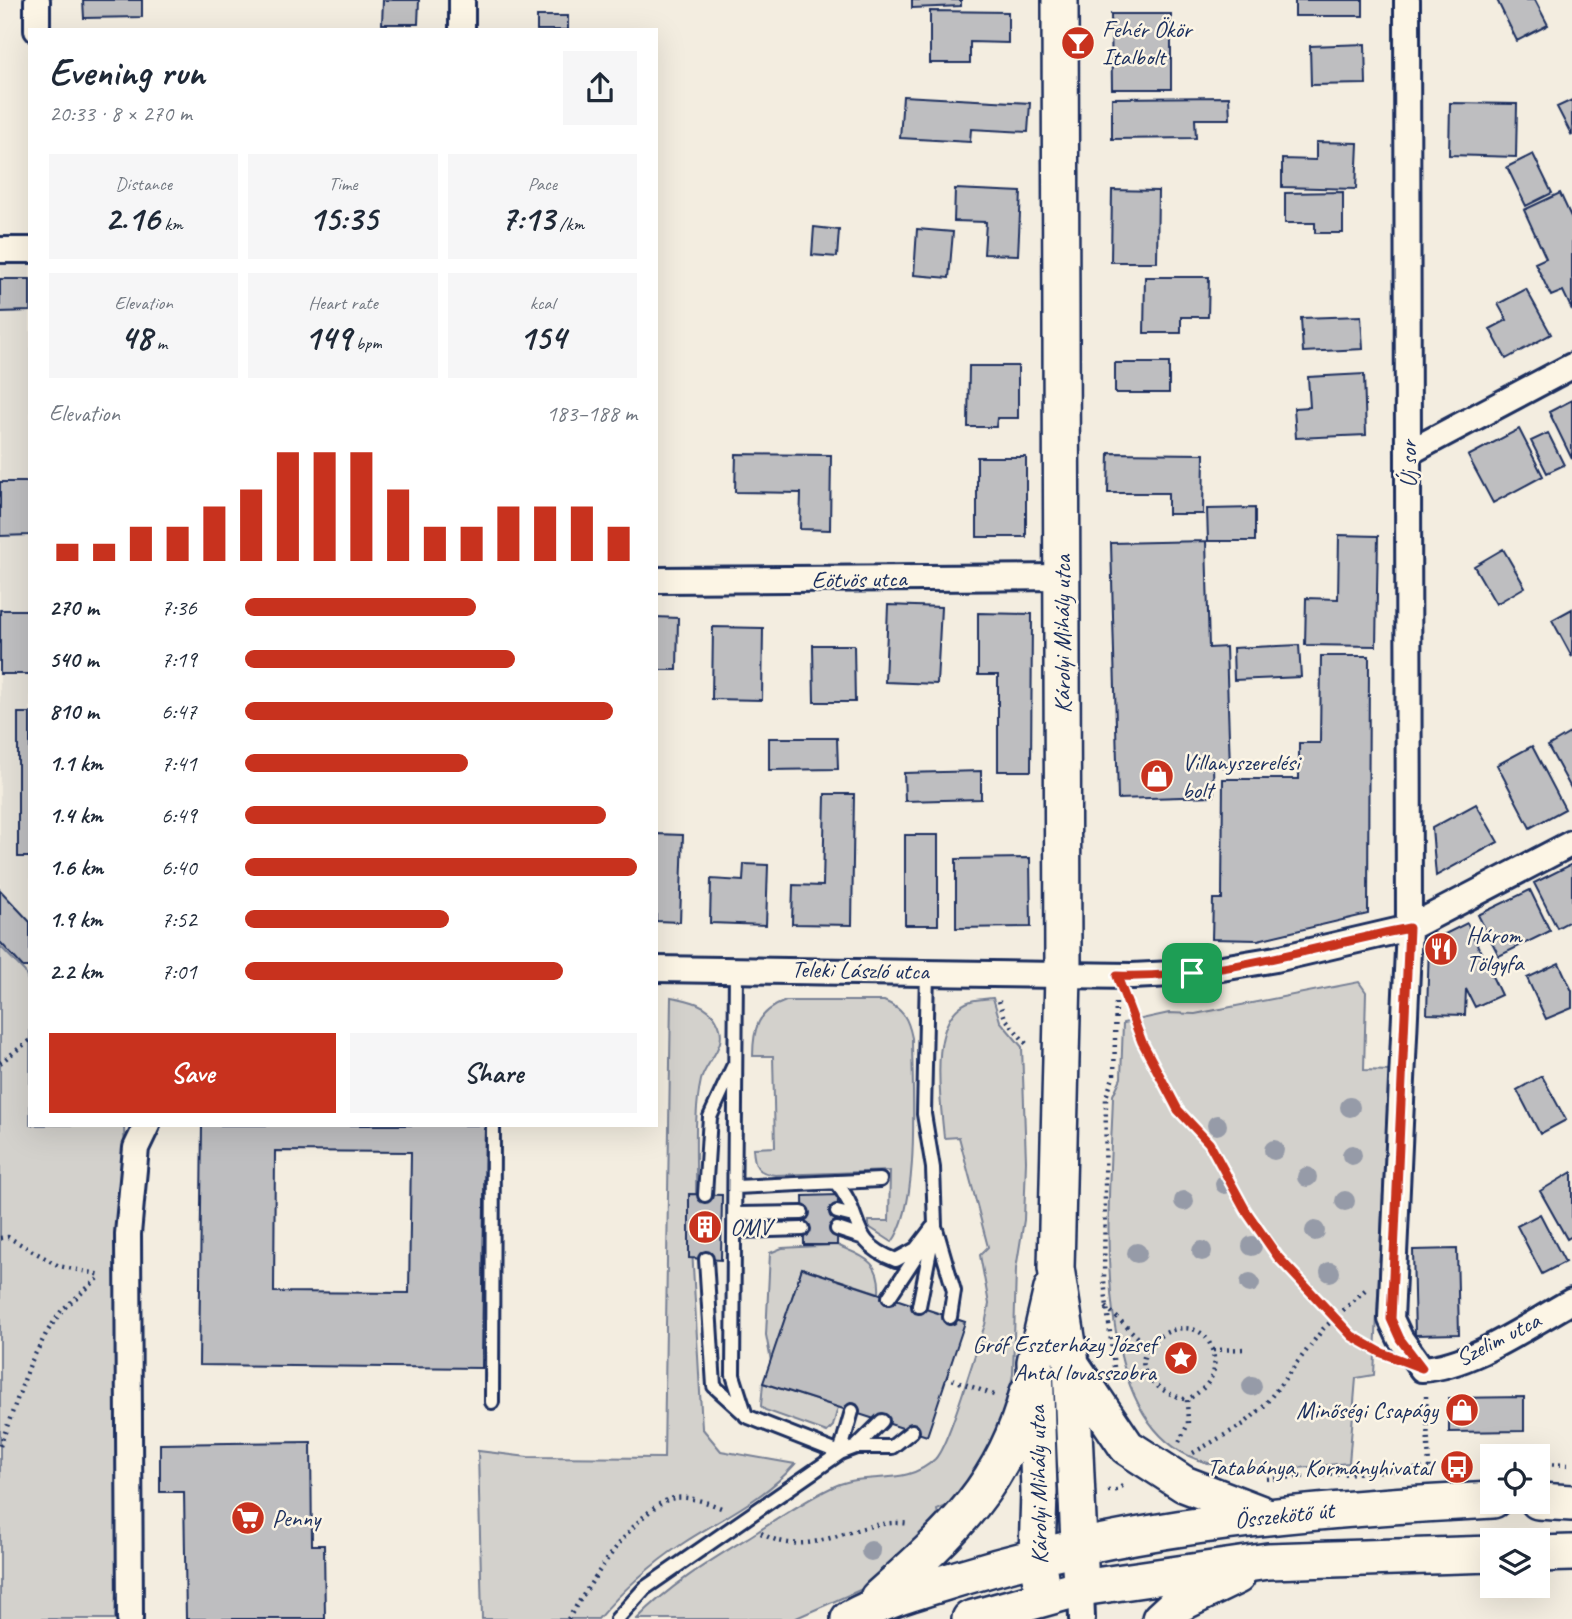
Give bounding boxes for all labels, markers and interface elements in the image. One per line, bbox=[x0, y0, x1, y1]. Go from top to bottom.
place label: Fehér Ökör Italbolt bbox=[1102, 14, 1194, 72]
bar icon: Fehér Ökör Italbolt bbox=[1059, 24, 1097, 62]
text: Evening run bbox=[49, 49, 205, 96]
button: share bbox=[563, 51, 637, 125]
text: 20:33 · 8 × 270 m bbox=[49, 99, 192, 128]
text: Distance bbox=[115, 172, 172, 196]
text: Time bbox=[328, 172, 358, 196]
text: Pace bbox=[528, 172, 557, 196]
text: 2.16 bbox=[105, 196, 160, 241]
text: 15:35 bbox=[309, 196, 377, 241]
text: 7:13 bbox=[501, 196, 555, 241]
text: km bbox=[160, 212, 183, 236]
text: /km bbox=[555, 212, 584, 236]
text: Elevation bbox=[114, 291, 173, 315]
text: Heart rate bbox=[308, 291, 378, 315]
text: kcal bbox=[530, 291, 555, 315]
text: 48 bbox=[120, 315, 152, 360]
text: 149 bbox=[304, 315, 351, 360]
text: 154 bbox=[519, 315, 566, 360]
text: m bbox=[152, 331, 167, 355]
text: bpm bbox=[351, 331, 382, 355]
text: Elevation bbox=[49, 399, 120, 428]
text: 183–188 m bbox=[546, 399, 637, 428]
street label: Új sor bbox=[1393, 438, 1423, 488]
street label: Károlyi Mihály utca bbox=[1047, 553, 1077, 713]
street label: Eötvös utca bbox=[811, 563, 908, 595]
text: 270 m bbox=[49, 593, 99, 622]
text: 7:36 bbox=[161, 593, 197, 622]
text: 540 m bbox=[49, 645, 98, 674]
text: 7:19 bbox=[161, 645, 197, 674]
text: 810 m bbox=[49, 697, 99, 726]
text: 6:47 bbox=[161, 697, 197, 726]
place label: Villanyszerelési bolt bbox=[1182, 747, 1302, 805]
text: 1.1 km bbox=[49, 749, 103, 778]
text: 7:41 bbox=[161, 749, 197, 778]
shop icon: Villanyszerelési bolt bbox=[1138, 757, 1176, 795]
text: 1.4 km bbox=[49, 801, 103, 830]
text: 6:49 bbox=[161, 801, 197, 830]
text: 1.6 km bbox=[49, 853, 103, 882]
text: 6:40 bbox=[161, 853, 197, 882]
text: 1.9 km bbox=[49, 905, 102, 934]
text: 7:52 bbox=[161, 905, 197, 934]
place label: Három Tölgyfa bbox=[1466, 920, 1525, 978]
restaurant icon: Három Tölgyfa bbox=[1422, 930, 1460, 968]
pin bbox=[1162, 943, 1222, 1003]
street label: Teleki László utca bbox=[791, 954, 930, 986]
icon: arrive bbox=[1173, 954, 1211, 992]
text: 2.2 km bbox=[49, 957, 103, 986]
text: 7:01 bbox=[161, 957, 197, 986]
button: Save bbox=[49, 1033, 336, 1113]
button: Share bbox=[350, 1033, 637, 1113]
building icon: OMV bbox=[686, 1208, 724, 1246]
place label: OMV bbox=[730, 1212, 776, 1242]
street label: Szelim utca bbox=[1451, 1304, 1547, 1373]
place label: Gróf Eszterházy József Antal lovasszobra bbox=[972, 1329, 1162, 1387]
place icon: Gróf Eszterházy József Antal lovasszobra bbox=[1162, 1339, 1200, 1377]
shop icon: Minőségi Csapágy bbox=[1443, 1391, 1481, 1429]
place label: Minőségi Csapágy bbox=[1296, 1395, 1440, 1425]
street label: Károlyi Mihály utca bbox=[1022, 1404, 1054, 1564]
map controls bbox=[1480, 1444, 1550, 1598]
button: locate bbox=[1480, 1444, 1550, 1514]
bus stop icon: Tatabánya, Kormányhivatal bbox=[1438, 1448, 1476, 1486]
place label: Tatabánya, Kormányhivatal bbox=[1207, 1452, 1436, 1482]
street label: Összekötő út bbox=[1233, 1495, 1337, 1535]
supermarket icon: Penny bbox=[229, 1499, 267, 1537]
place label: Penny bbox=[272, 1503, 322, 1533]
button: layers bbox=[1480, 1528, 1550, 1598]

